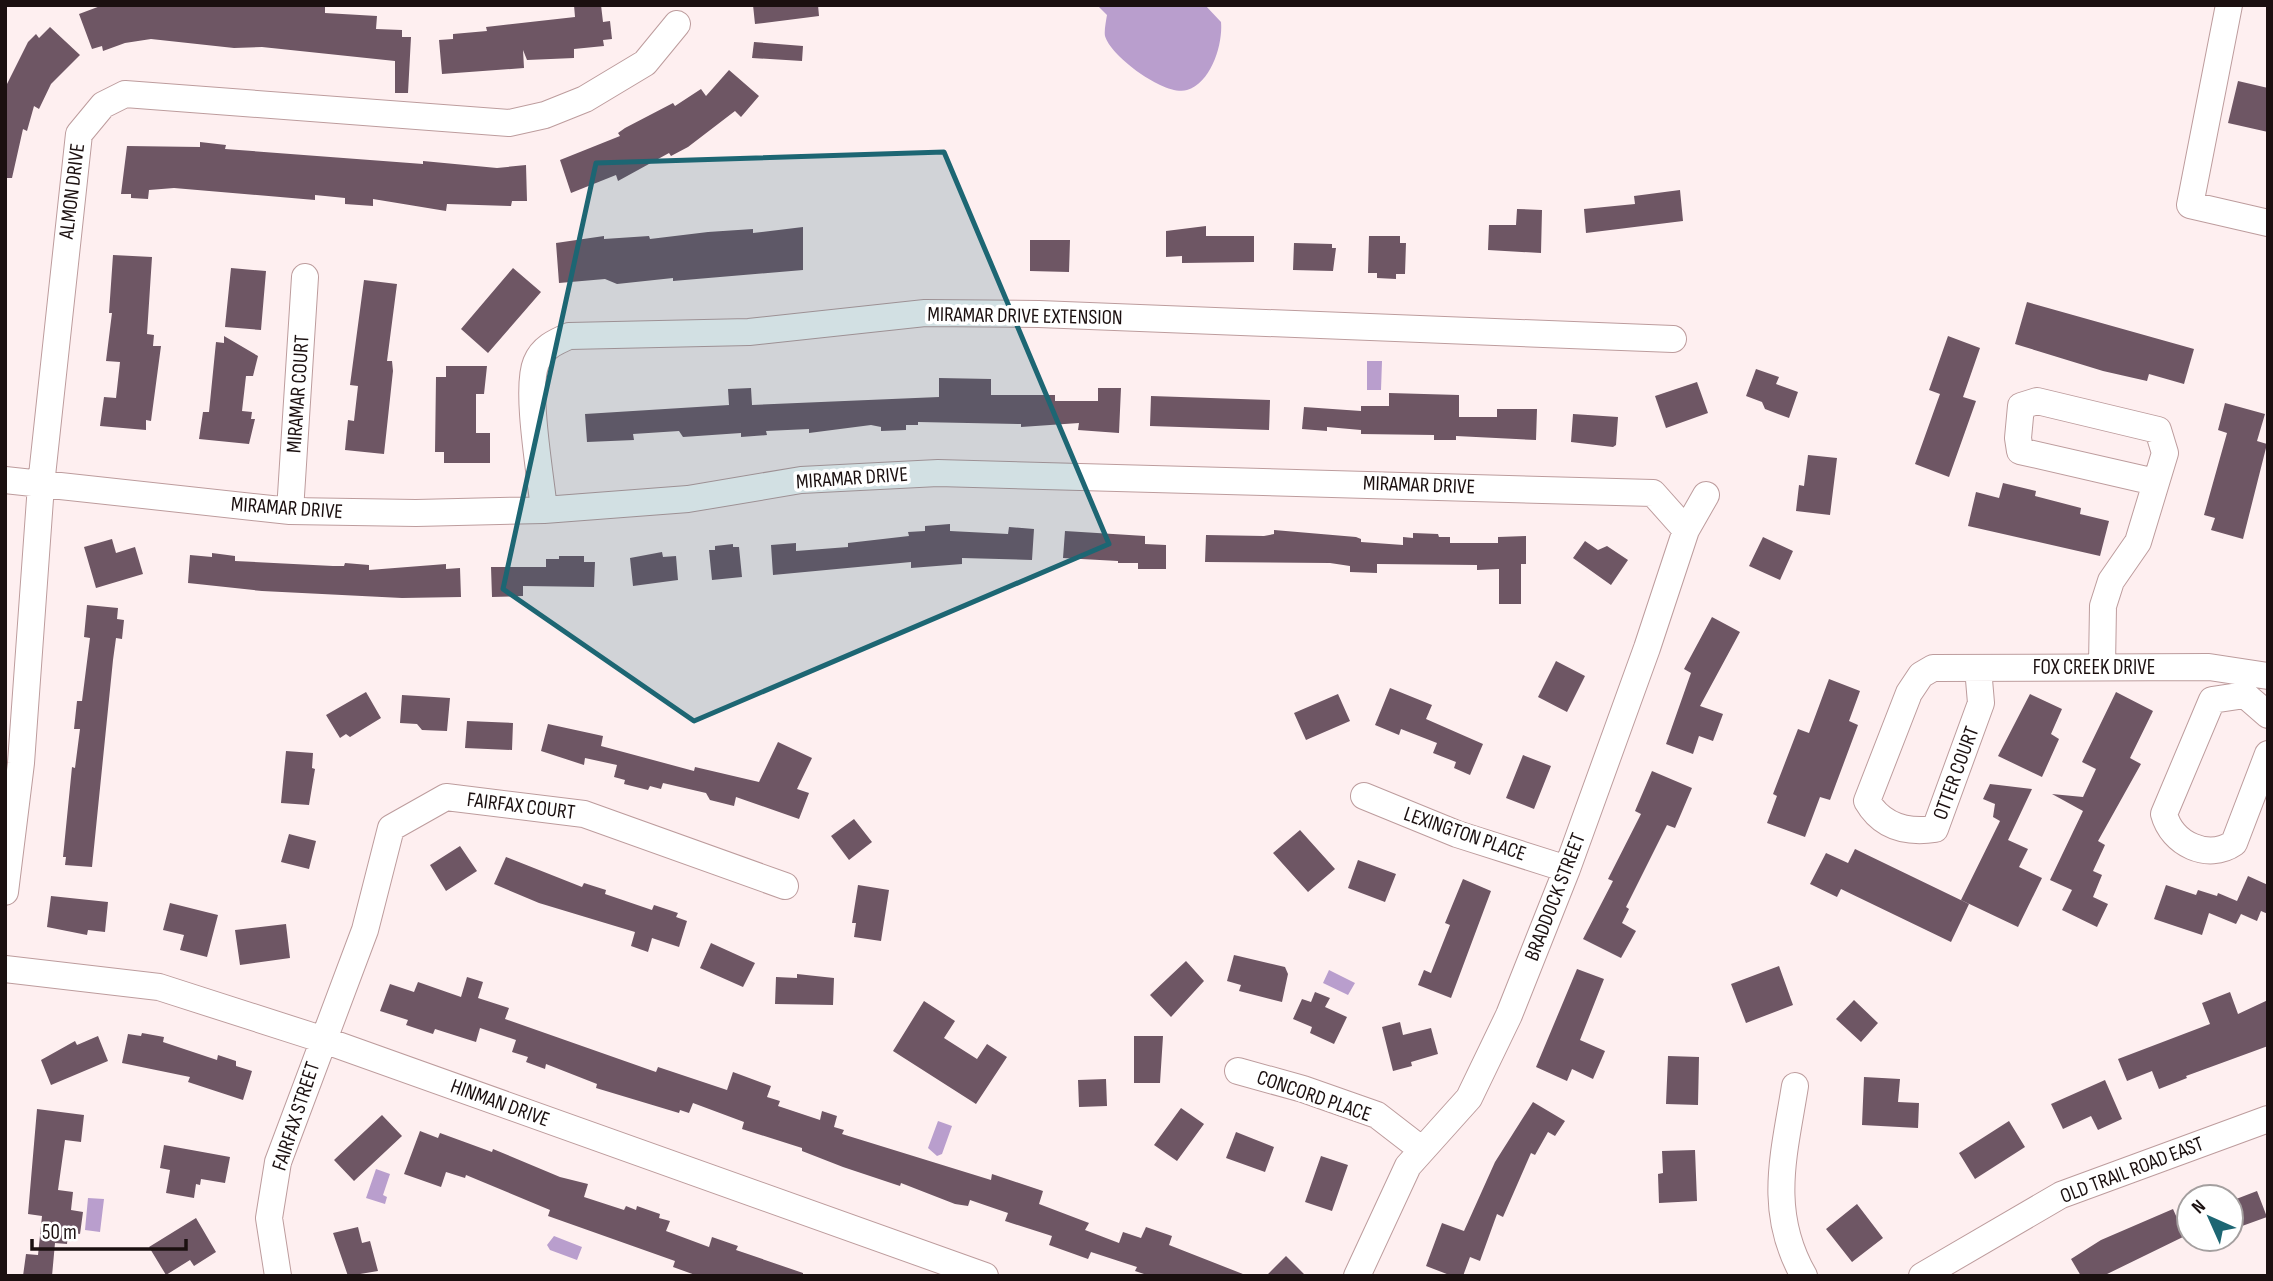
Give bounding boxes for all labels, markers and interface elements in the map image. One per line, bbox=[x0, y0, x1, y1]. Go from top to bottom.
street label: ALMON DRIVE bbox=[54, 142, 90, 241]
street label: MIRAMAR DRIVE EXTENSION bbox=[927, 302, 1123, 330]
street label: MIRAMAR COURT bbox=[281, 334, 315, 454]
street label: MIRAMAR DRIVE bbox=[795, 462, 909, 494]
street label: MIRAMAR DRIVE bbox=[1363, 471, 1475, 499]
street label: MIRAMAR DRIVE bbox=[230, 492, 344, 524]
street label: FOX CREEK DRIVE bbox=[2033, 655, 2155, 680]
street label: OTTER COURT bbox=[1928, 722, 1985, 823]
street label: FAIRFAX COURT bbox=[466, 787, 577, 825]
street label: LEXINGTON PLACE bbox=[1401, 801, 1529, 867]
street label: BRADDOCK STREET bbox=[1519, 829, 1591, 964]
street label: FAIRFAX STREET bbox=[267, 1058, 325, 1174]
street label: CONCORD PLACE bbox=[1253, 1065, 1375, 1127]
street label: HINMAN DRIVE bbox=[447, 1074, 553, 1132]
street label: OLD TRAIL ROAD EAST bbox=[2057, 1131, 2208, 1209]
north arrow bbox=[2175, 1183, 2245, 1253]
text: N bbox=[2187, 1195, 2211, 1219]
scale bar bbox=[32, 1208, 186, 1252]
text: 50 m bbox=[42, 1220, 77, 1245]

